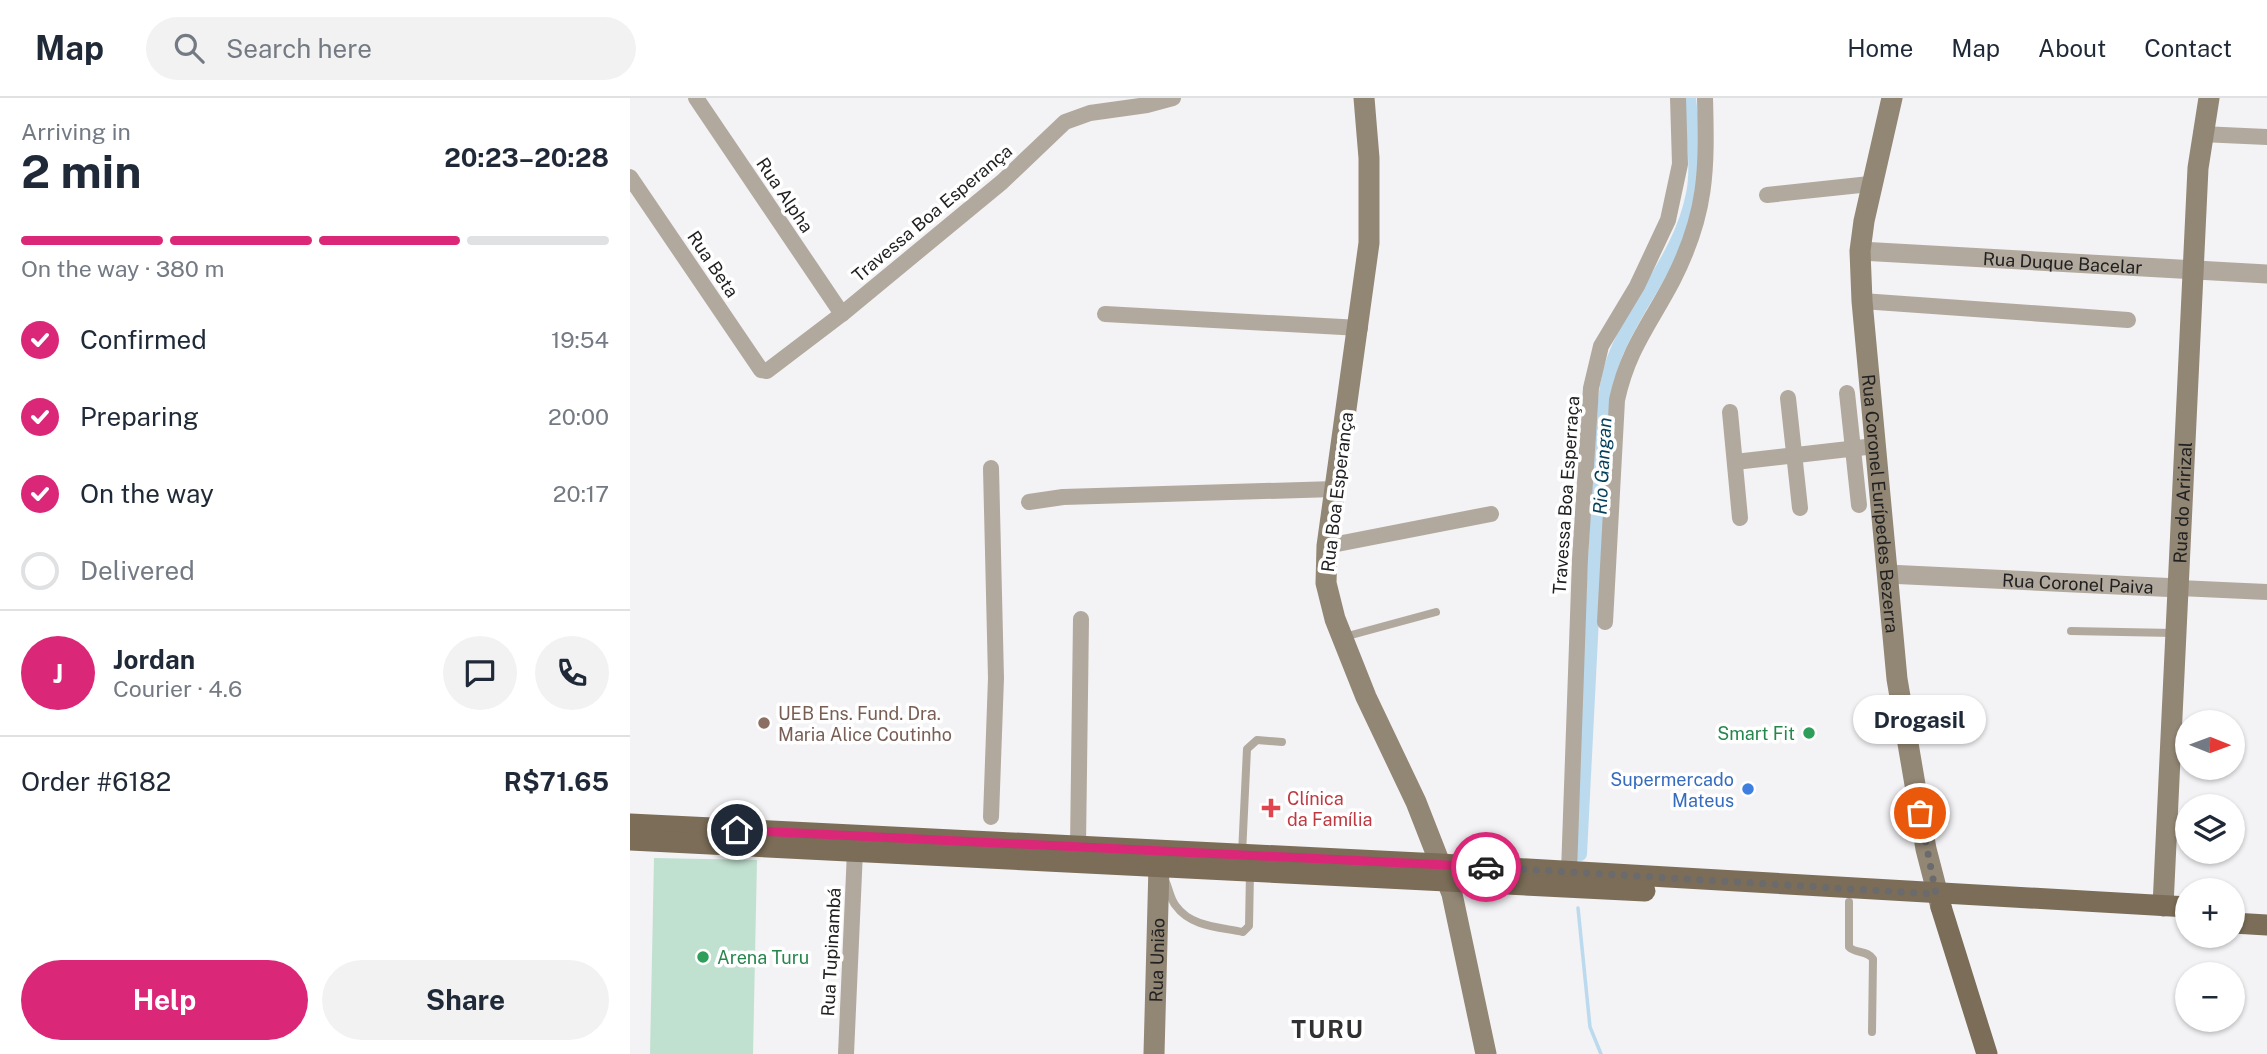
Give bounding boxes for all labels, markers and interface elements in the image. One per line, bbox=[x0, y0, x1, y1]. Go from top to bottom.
search box bbox=[146, 17, 636, 80]
text: Map bbox=[35, 29, 104, 67]
icon: search bbox=[170, 29, 208, 67]
text: Search here bbox=[226, 33, 372, 64]
text: Home bbox=[1847, 34, 1913, 62]
text: Map bbox=[1951, 34, 2000, 62]
text: About bbox=[2038, 34, 2106, 62]
text: Contact bbox=[2144, 34, 2232, 62]
text: Arriving in bbox=[21, 118, 131, 145]
street label: Travessa Boa Esperança bbox=[848, 140, 1016, 286]
text: 20:23–20:28 bbox=[444, 142, 609, 173]
text: 2 min bbox=[21, 144, 141, 198]
street label: Rua Alpha bbox=[752, 153, 818, 237]
street label: Rua Beta bbox=[683, 227, 743, 301]
street label: Rua Duque Bacelar bbox=[1982, 247, 2143, 277]
text: On the way · 380 m bbox=[21, 255, 224, 282]
icon: check bbox=[21, 321, 59, 359]
text: Confirmed bbox=[80, 324, 207, 355]
text: 19:54 bbox=[551, 326, 609, 353]
street label: Rua Coronel Eurípedes Bezerra bbox=[1858, 373, 1903, 634]
street label: Travessa Boa Esperraça bbox=[1549, 395, 1583, 595]
icon: check bbox=[21, 398, 59, 436]
text: Preparing bbox=[80, 401, 199, 432]
text: 20:00 bbox=[548, 403, 609, 430]
street label: Rua Boa Esperança bbox=[1317, 411, 1357, 573]
water label: Rio Gangan bbox=[1588, 417, 1616, 515]
street label: Rua do Aririzal bbox=[2169, 441, 2196, 564]
icon: check bbox=[21, 475, 59, 513]
text: On the way bbox=[80, 478, 214, 509]
text: 20:17 bbox=[553, 480, 609, 507]
text: Delivered bbox=[80, 555, 195, 586]
street label: Rua Coronel Paiva bbox=[2002, 569, 2154, 597]
button: chat bbox=[443, 636, 517, 710]
button: phone bbox=[535, 636, 609, 710]
text: Jordan bbox=[113, 644, 195, 675]
text: J bbox=[53, 658, 63, 689]
text: Courier · 4.6 bbox=[113, 675, 242, 702]
callout: Drogasil bbox=[1854, 694, 1986, 743]
place label: UEB Ens. Fund. Dra. Maria Alice Coutinho bbox=[778, 703, 952, 745]
text: Drogasil bbox=[1873, 706, 1966, 733]
north arrow bbox=[2175, 710, 2245, 780]
map controls bbox=[2175, 710, 2245, 1032]
marker: UEB Ens. Fund. Dra. Maria Alice Coutinho bbox=[756, 715, 772, 731]
place label: Smart Fit bbox=[1717, 723, 1795, 744]
marker: Smart Fit bbox=[1801, 725, 1817, 741]
text: Order #6182 bbox=[21, 766, 171, 797]
text: R$71.65 bbox=[504, 766, 609, 797]
place label: Supermercado Mateus bbox=[1610, 769, 1734, 811]
marker: Supermercado Mateus bbox=[1740, 781, 1756, 797]
pin bbox=[1890, 783, 1950, 843]
place label: Clínica da Família bbox=[1287, 788, 1372, 830]
icon: bag bbox=[1901, 794, 1939, 832]
button: layers bbox=[2175, 794, 2245, 864]
marker: Clínica da Família bbox=[1261, 798, 1281, 818]
pin bbox=[707, 800, 767, 860]
icon: home bbox=[718, 811, 756, 849]
courier bbox=[1451, 832, 1521, 902]
icon: car bbox=[1467, 848, 1505, 886]
button: + bbox=[2175, 878, 2245, 948]
street label: Rua Tupinambá bbox=[817, 887, 845, 1017]
street label: Rua União bbox=[1145, 918, 1168, 1003]
place label: Arena Turu bbox=[717, 947, 809, 968]
marker: Arena Turu bbox=[695, 949, 711, 965]
button: Help bbox=[21, 960, 308, 1040]
button: Share bbox=[322, 960, 609, 1040]
button: − bbox=[2175, 962, 2245, 1032]
district label: TURU bbox=[1291, 1015, 1365, 1043]

